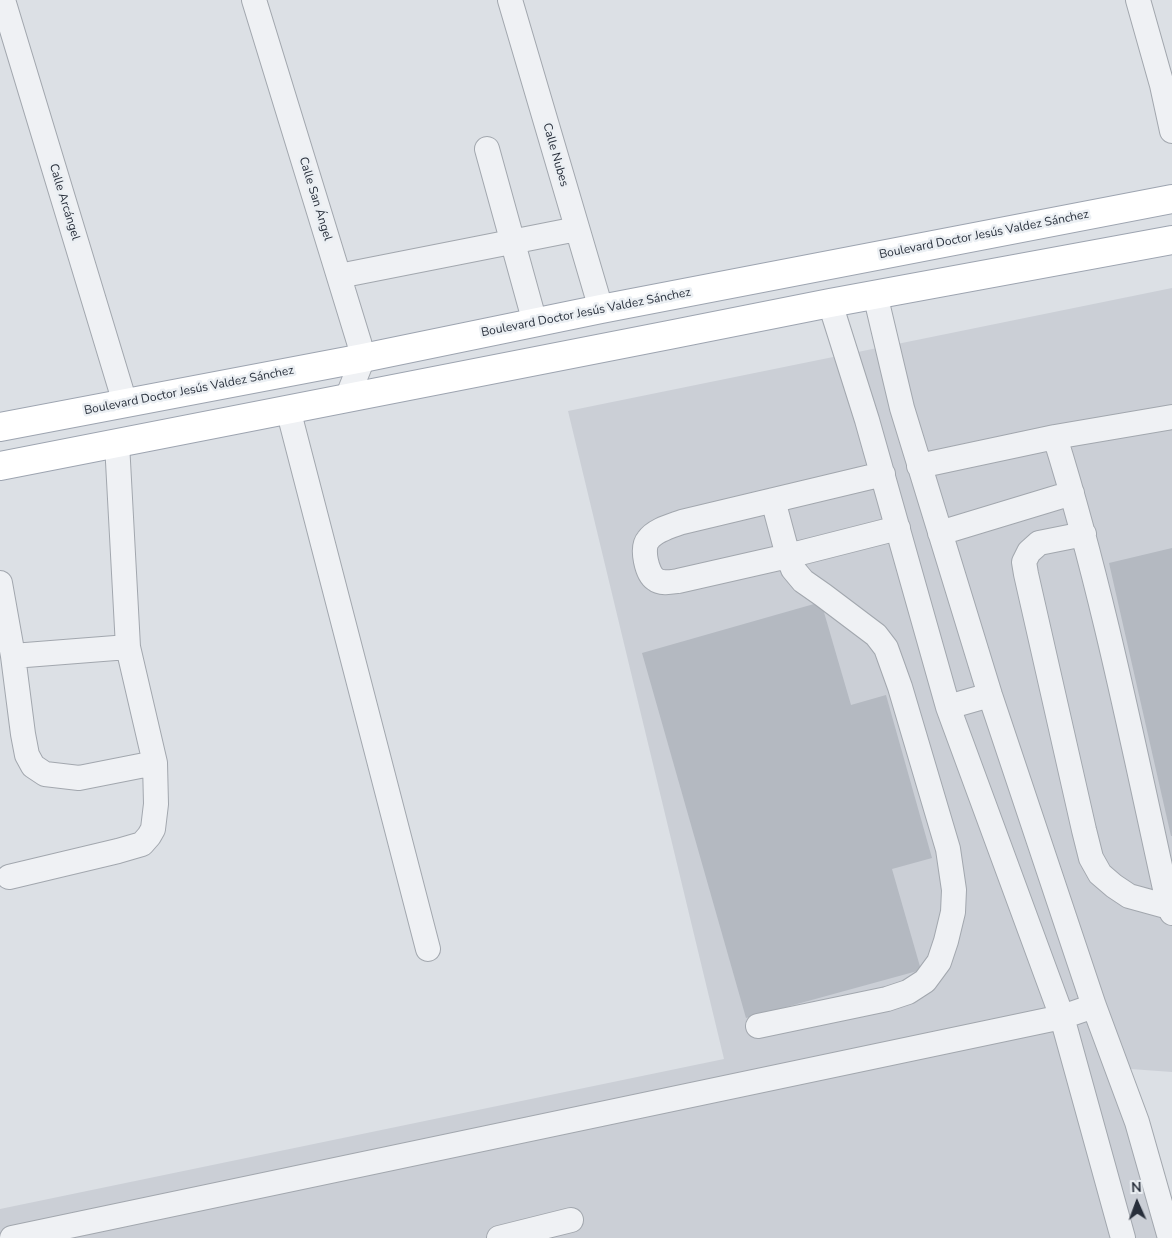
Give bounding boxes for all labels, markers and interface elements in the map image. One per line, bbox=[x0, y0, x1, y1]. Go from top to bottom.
street label: Calle Nubes bbox=[539, 122, 571, 188]
street label: Calle San Ángel bbox=[295, 155, 335, 243]
street label: Calle Arcángel bbox=[46, 162, 82, 242]
street label: Boulevard Doctor Jesús Valdez Sánchez bbox=[878, 208, 1090, 262]
street label: Boulevard Doctor Jesús Valdez Sánchez bbox=[480, 286, 692, 340]
street label: Boulevard Doctor Jesús Valdez Sánchez bbox=[83, 364, 295, 418]
north arrow bbox=[1112, 1178, 1162, 1228]
text: N bbox=[1131, 1178, 1142, 1197]

